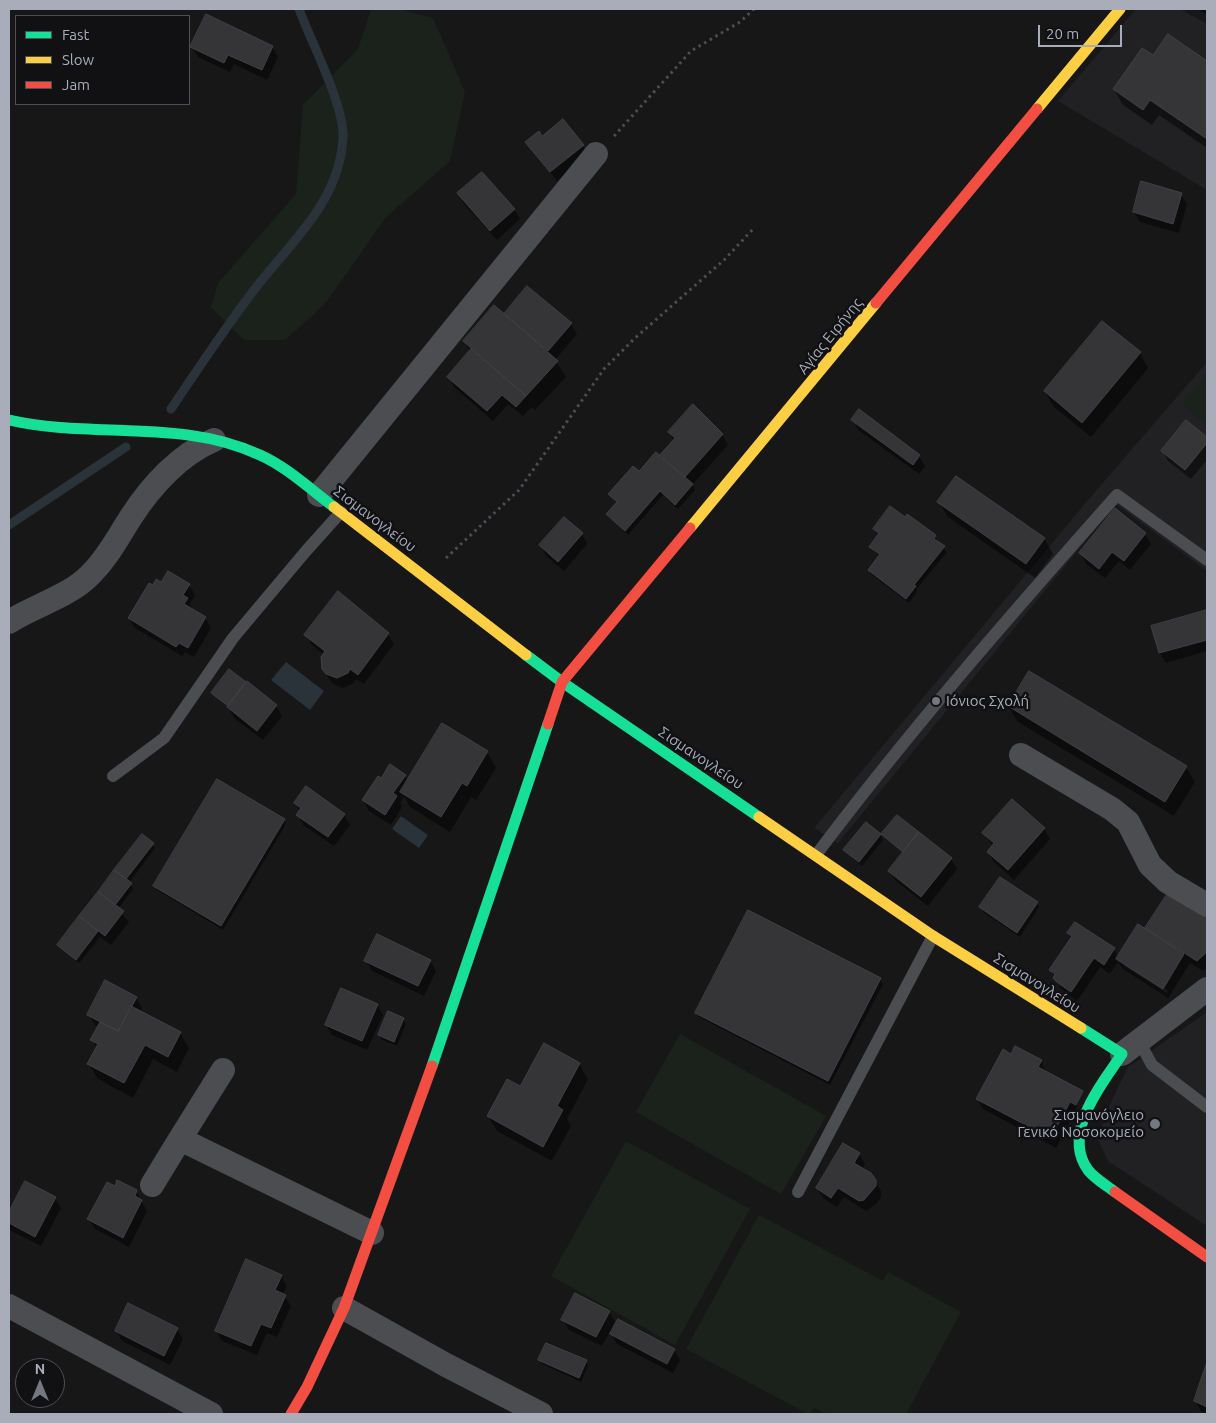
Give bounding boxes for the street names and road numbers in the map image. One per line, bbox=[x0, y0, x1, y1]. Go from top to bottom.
street label: Αγίας Ειρήνης bbox=[794, 294, 866, 378]
street label: Σισμανογλείου bbox=[330, 482, 420, 556]
street label: Σισμανογλείου bbox=[655, 723, 747, 793]
street label: Σισμανογλείου bbox=[990, 949, 1084, 1017]

